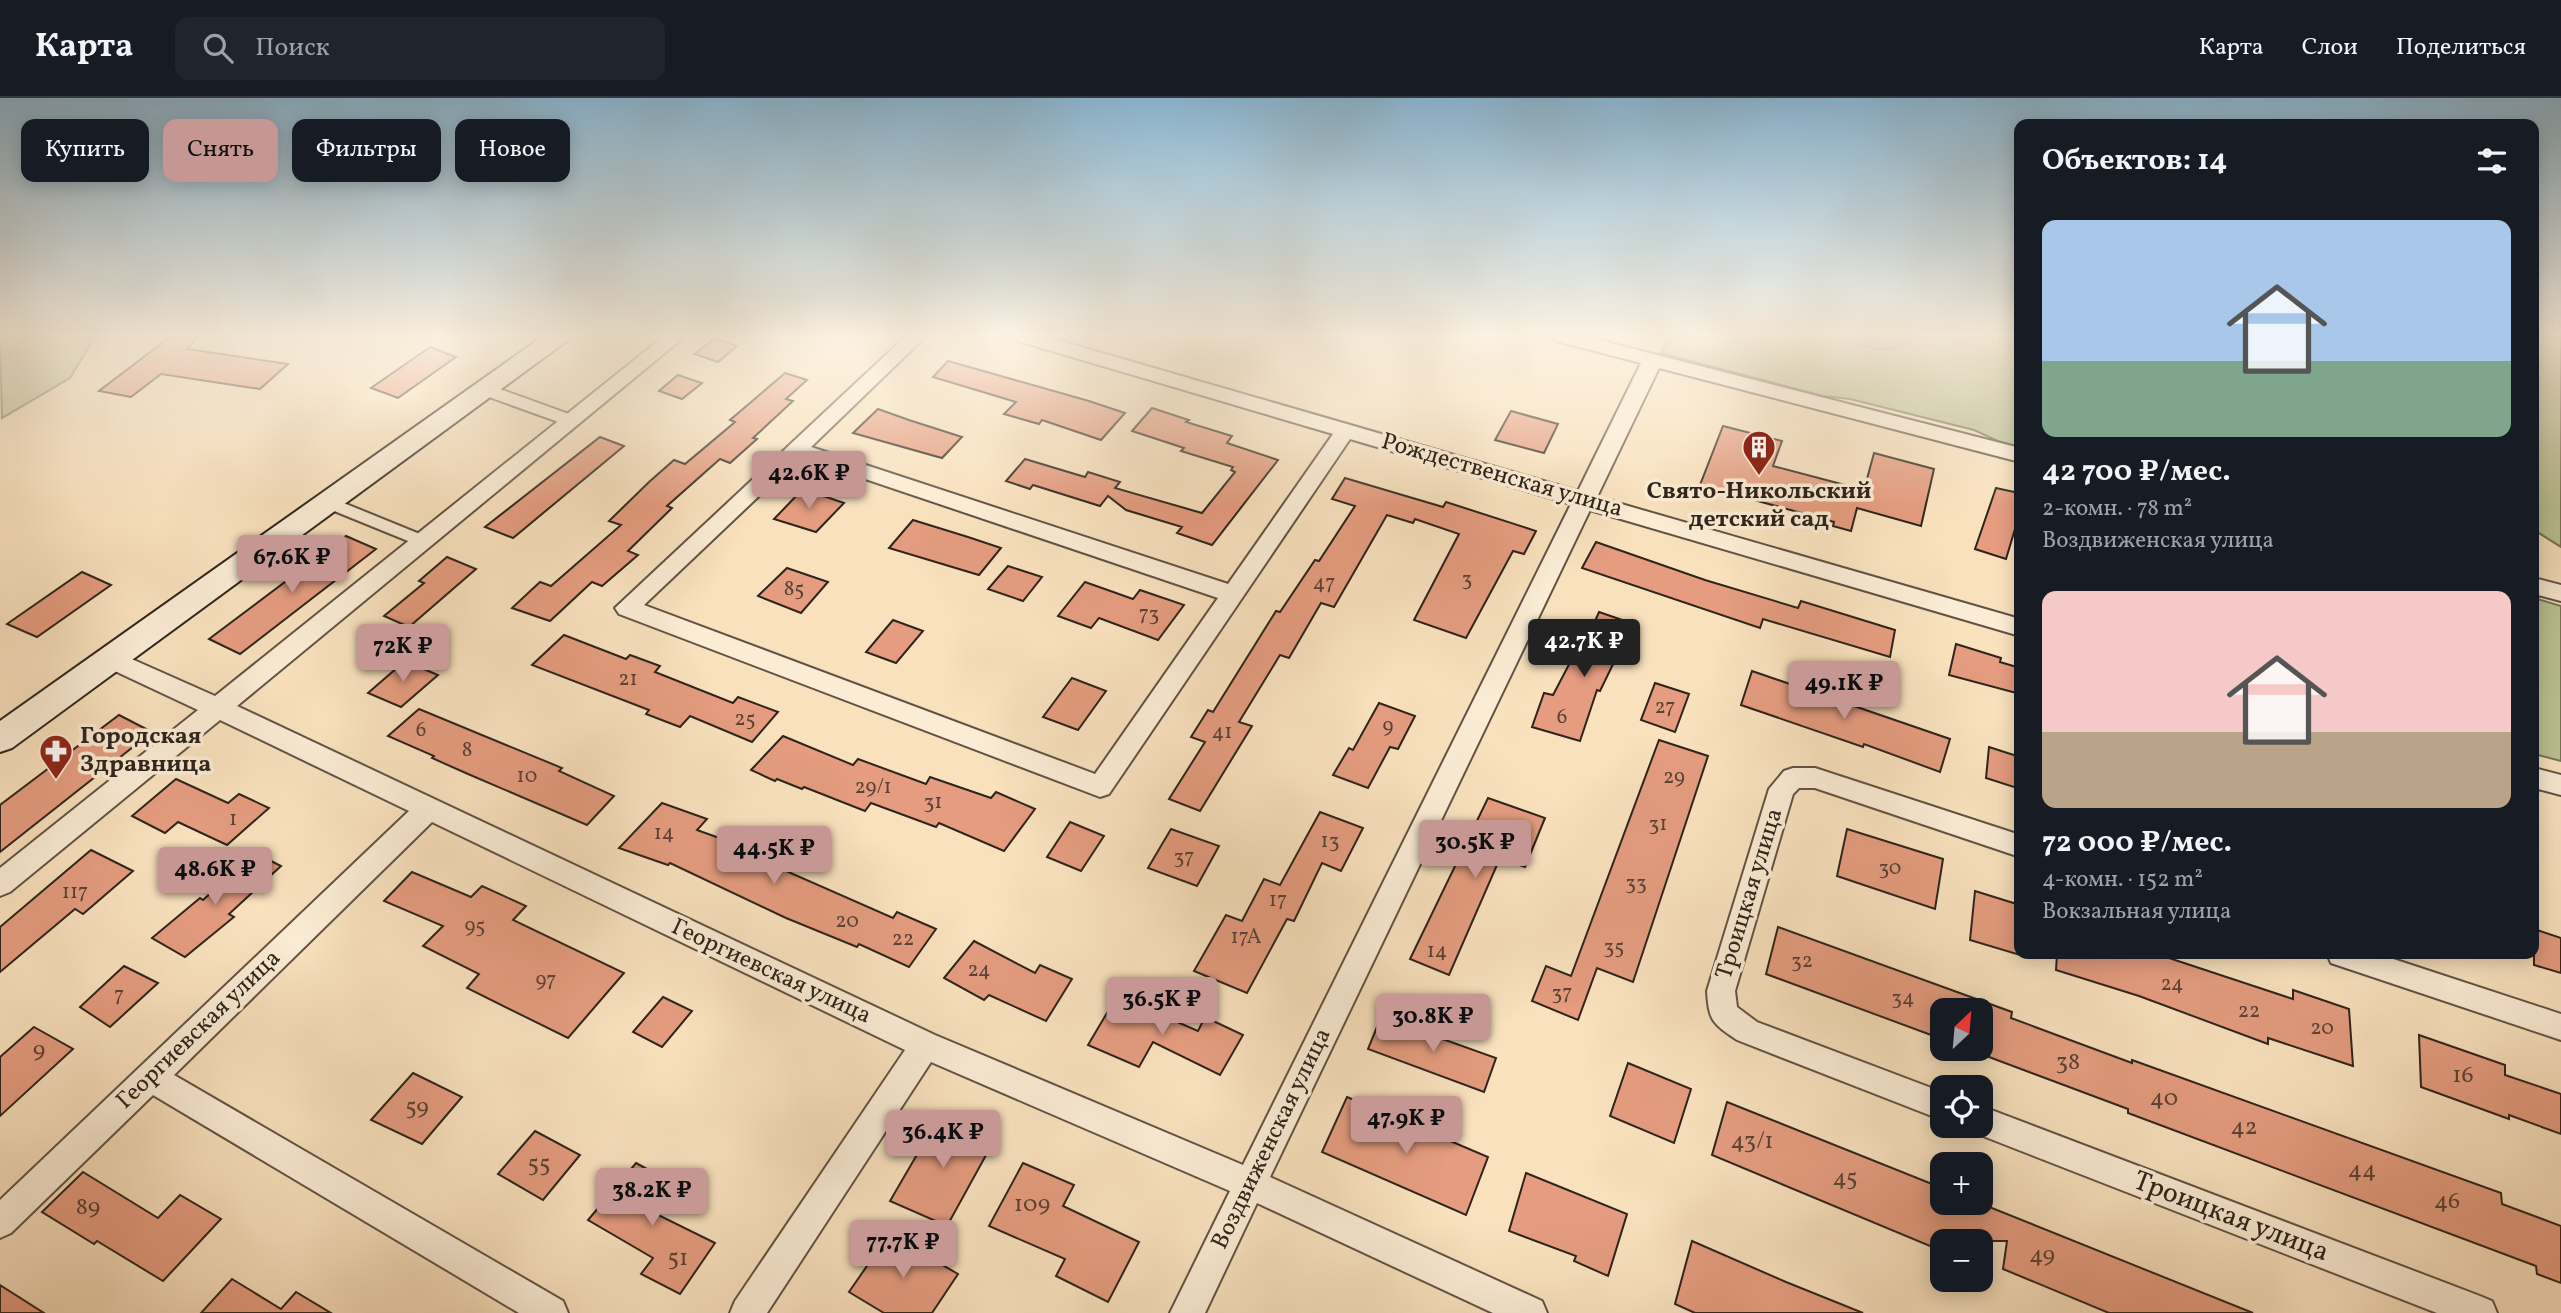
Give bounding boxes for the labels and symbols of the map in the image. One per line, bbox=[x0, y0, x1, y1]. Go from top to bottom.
street label: Рождественская улица bbox=[1377, 425, 1627, 527]
building icon: Свято-Никольский детский сад bbox=[1740, 428, 1778, 477]
pin: 42.6K ₽ bbox=[744, 452, 874, 511]
place label: Свято-Никольский детский сад bbox=[1647, 475, 1871, 537]
pin: 67.6K ₽ bbox=[227, 536, 357, 595]
house number: 3 bbox=[1462, 565, 1472, 594]
house number: 47 bbox=[1313, 569, 1335, 598]
house number: 85 bbox=[784, 575, 804, 604]
house number: 73 bbox=[1139, 600, 1159, 629]
pin: 42.7K ₽ bbox=[1519, 620, 1649, 679]
pin: 72K ₽ bbox=[354, 624, 452, 684]
pin: 49.1K ₽ bbox=[1779, 662, 1909, 721]
house number: 21 bbox=[618, 665, 638, 694]
house number: 27 bbox=[1655, 693, 1675, 722]
house number: 6 bbox=[1557, 703, 1567, 732]
house number: 25 bbox=[734, 705, 756, 734]
house number: 9 bbox=[1383, 712, 1394, 741]
house number: 6 bbox=[416, 716, 426, 745]
house number: 41 bbox=[1212, 718, 1232, 747]
place label: Городская Здравница bbox=[80, 720, 211, 782]
pharmacy icon: Городская Здравница bbox=[37, 732, 75, 781]
house number: 8 bbox=[462, 736, 472, 765]
house number: 10 bbox=[517, 762, 537, 791]
house number: 29 bbox=[1663, 763, 1685, 792]
house number: 29/1 bbox=[854, 773, 892, 802]
house number: 31 bbox=[924, 788, 942, 817]
street label: Троицкая улица bbox=[1708, 804, 1792, 984]
house number: 1 bbox=[229, 805, 237, 834]
house number: 31 bbox=[1649, 810, 1667, 839]
house number: 14 bbox=[654, 819, 674, 848]
pin: 30.5K ₽ bbox=[1410, 820, 1540, 880]
pin: 44.5K ₽ bbox=[709, 826, 839, 886]
house number: 13 bbox=[1321, 827, 1339, 856]
house number: 37 bbox=[1174, 843, 1194, 872]
pin: 48.6K ₽ bbox=[150, 848, 280, 907]
house number: 30 bbox=[1879, 854, 1901, 883]
house number: 33 bbox=[1625, 869, 1647, 898]
house number: 117 bbox=[62, 878, 88, 907]
house number: 17 bbox=[1269, 886, 1287, 915]
house number: 20 bbox=[835, 907, 859, 936]
street label: Георгиевская улица bbox=[665, 911, 877, 1033]
house number: 95 bbox=[465, 912, 485, 941]
house number: 17А bbox=[1230, 923, 1262, 952]
house number: 22 bbox=[892, 925, 914, 954]
house number: 35 bbox=[1604, 933, 1624, 962]
house number: 14 bbox=[1427, 937, 1447, 966]
street label: Георгиевская улица bbox=[109, 942, 289, 1118]
house number: 32 bbox=[1791, 947, 1813, 976]
house number: 24 bbox=[967, 956, 991, 985]
house number: 97 bbox=[535, 966, 557, 995]
house number: 24 bbox=[2160, 970, 2184, 999]
pin: 36.5K ₽ bbox=[1097, 978, 1227, 1037]
house number: 37 bbox=[1552, 979, 1572, 1008]
house number: 7 bbox=[114, 981, 124, 1010]
house number: 34 bbox=[1891, 984, 1915, 1013]
pin: 30.8K ₽ bbox=[1368, 995, 1498, 1054]
house number: 22 bbox=[2238, 997, 2260, 1026]
north arrow bbox=[1930, 998, 1993, 1060]
house number: 20 bbox=[2310, 1014, 2334, 1043]
street label: Воздвиженская улица bbox=[1204, 1023, 1340, 1255]
house number: 9 bbox=[33, 1034, 45, 1068]
house number: 38 bbox=[2056, 1046, 2080, 1080]
house number: 16 bbox=[2452, 1059, 2474, 1093]
house number: 40 bbox=[2150, 1082, 2178, 1116]
house number: 59 bbox=[405, 1091, 429, 1125]
pin: 47.9K ₽ bbox=[1341, 1096, 1471, 1156]
pin: 36.4K ₽ bbox=[878, 1110, 1008, 1170]
house number: 42 bbox=[2230, 1111, 2258, 1145]
house number: 43/1 bbox=[1730, 1125, 1774, 1159]
house number: 55 bbox=[527, 1148, 551, 1182]
house number: 44 bbox=[2348, 1154, 2376, 1188]
house number: 45 bbox=[1832, 1162, 1858, 1196]
street label: Троицкая улица bbox=[2127, 1162, 2335, 1272]
pin: 38.2K ₽ bbox=[587, 1168, 717, 1228]
house number: 46 bbox=[2434, 1185, 2460, 1219]
house number: 109 bbox=[1014, 1188, 1050, 1222]
house number: 89 bbox=[76, 1191, 100, 1225]
pin: 77.7K ₽ bbox=[838, 1220, 968, 1280]
house number: 49 bbox=[2029, 1239, 2055, 1273]
house number: 51 bbox=[668, 1242, 688, 1276]

